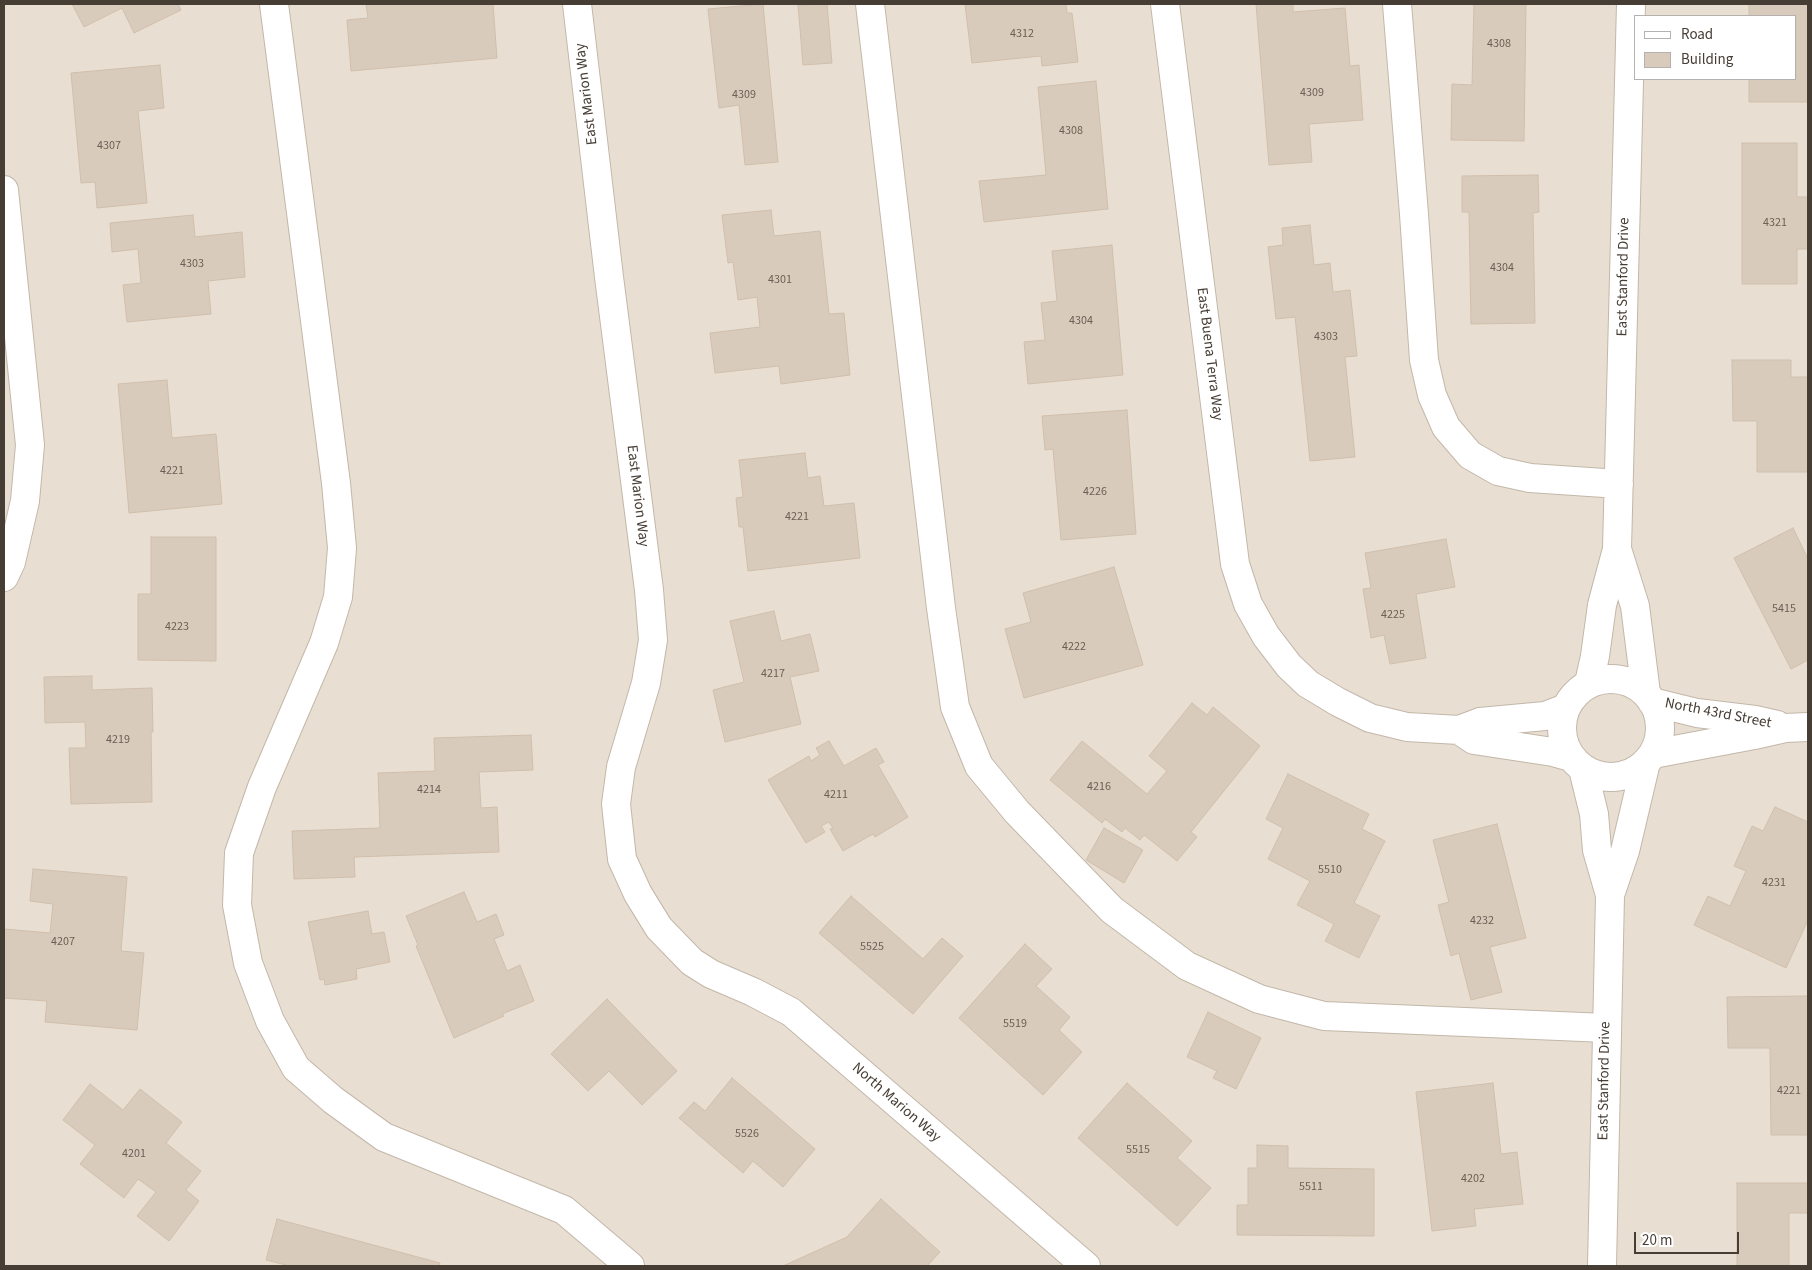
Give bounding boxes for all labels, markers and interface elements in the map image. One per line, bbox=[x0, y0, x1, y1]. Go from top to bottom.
legend bbox=[1634, 15, 1797, 80]
text: Road bbox=[1681, 24, 1713, 45]
house number: 4312 bbox=[1010, 27, 1034, 41]
house number: 4308 bbox=[1487, 37, 1511, 51]
street label: East Marion Way bbox=[572, 42, 602, 146]
text: Building bbox=[1681, 49, 1733, 70]
house number: 4309 bbox=[1300, 86, 1324, 100]
house number: 4309 bbox=[732, 88, 756, 102]
house number: 4308 bbox=[1059, 124, 1083, 138]
house number: 4307 bbox=[97, 139, 121, 153]
house number: 4321 bbox=[1763, 216, 1787, 230]
street label: East Stanford Drive bbox=[1614, 217, 1634, 337]
house number: 4303 bbox=[180, 257, 204, 271]
house number: 4304 bbox=[1490, 261, 1514, 275]
house number: 4301 bbox=[768, 273, 792, 287]
street label: East Buena Terra Way bbox=[1192, 286, 1226, 422]
house number: 4304 bbox=[1069, 314, 1093, 328]
house number: 4303 bbox=[1314, 330, 1338, 344]
street label: East Marion Way bbox=[622, 444, 652, 548]
house number: 4221 bbox=[160, 464, 184, 478]
house number: 4226 bbox=[1083, 485, 1107, 499]
house number: 4221 bbox=[785, 510, 809, 524]
house number: 5415 bbox=[1772, 602, 1796, 616]
house number: 4225 bbox=[1381, 608, 1405, 622]
house number: 4223 bbox=[165, 620, 189, 634]
house number: 4222 bbox=[1062, 640, 1086, 654]
house number: 4217 bbox=[761, 667, 785, 681]
street label: North 43rd Street bbox=[1663, 695, 1773, 733]
house number: 4219 bbox=[106, 733, 130, 747]
house number: 4216 bbox=[1087, 780, 1111, 794]
house number: 4214 bbox=[417, 783, 441, 797]
house number: 4211 bbox=[824, 788, 848, 802]
house number: 5510 bbox=[1318, 863, 1342, 877]
house number: 4231 bbox=[1762, 876, 1786, 890]
house number: 4232 bbox=[1470, 914, 1494, 928]
house number: 4207 bbox=[51, 935, 75, 949]
house number: 5525 bbox=[860, 940, 884, 954]
house number: 5519 bbox=[1003, 1017, 1027, 1031]
street label: East Stanford Drive bbox=[1595, 1021, 1615, 1141]
street label: North Marion Way bbox=[848, 1059, 944, 1147]
house number: 4221 bbox=[1777, 1084, 1801, 1098]
house number: 5526 bbox=[735, 1127, 759, 1141]
house number: 5515 bbox=[1126, 1143, 1150, 1157]
house number: 4201 bbox=[122, 1147, 146, 1161]
house number: 4202 bbox=[1461, 1172, 1485, 1186]
house number: 5511 bbox=[1299, 1180, 1323, 1194]
scale bar bbox=[1637, 1222, 1742, 1254]
text: 20 m bbox=[1642, 1230, 1672, 1251]

